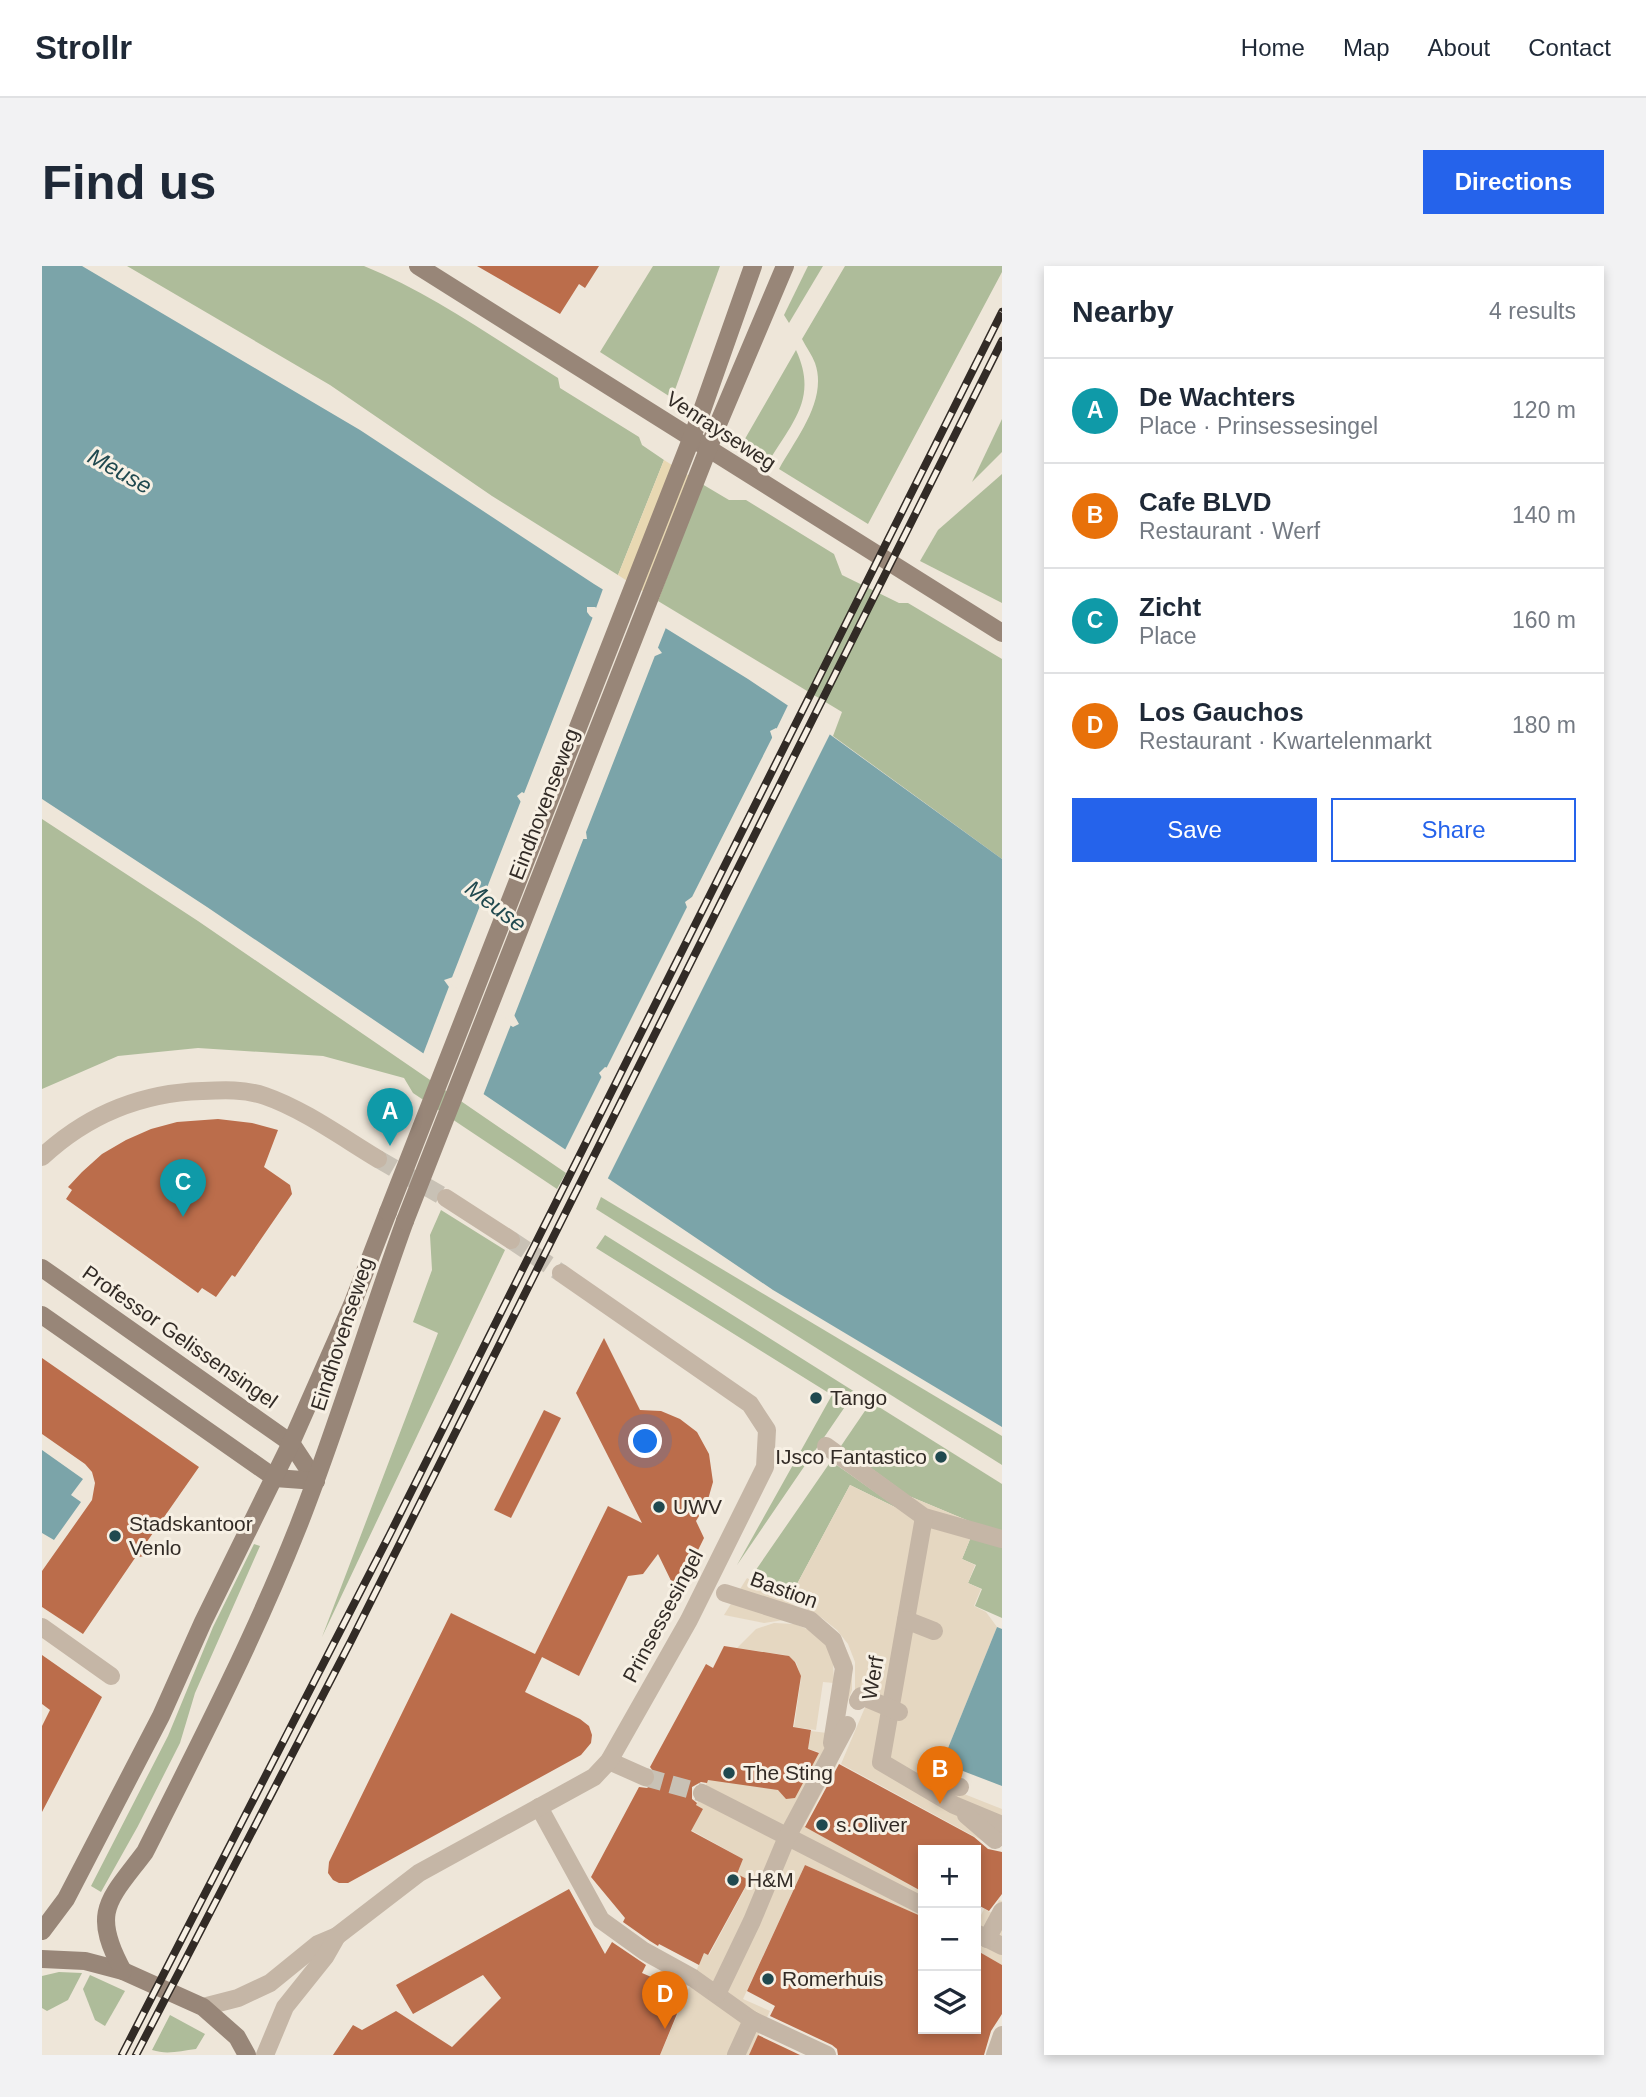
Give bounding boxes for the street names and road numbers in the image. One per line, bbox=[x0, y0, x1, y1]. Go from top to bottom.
street label: Venrayseweg bbox=[662, 387, 780, 475]
street label: Eindhovenseweg bbox=[504, 725, 583, 883]
street label: Eindhovenseweg bbox=[306, 1254, 377, 1413]
street label: Professor Gelissensingel bbox=[79, 1261, 282, 1413]
street label: Prinsessesingel bbox=[618, 1545, 707, 1686]
street label: Bastion bbox=[747, 1567, 821, 1612]
street label: Werf bbox=[857, 1654, 888, 1702]

